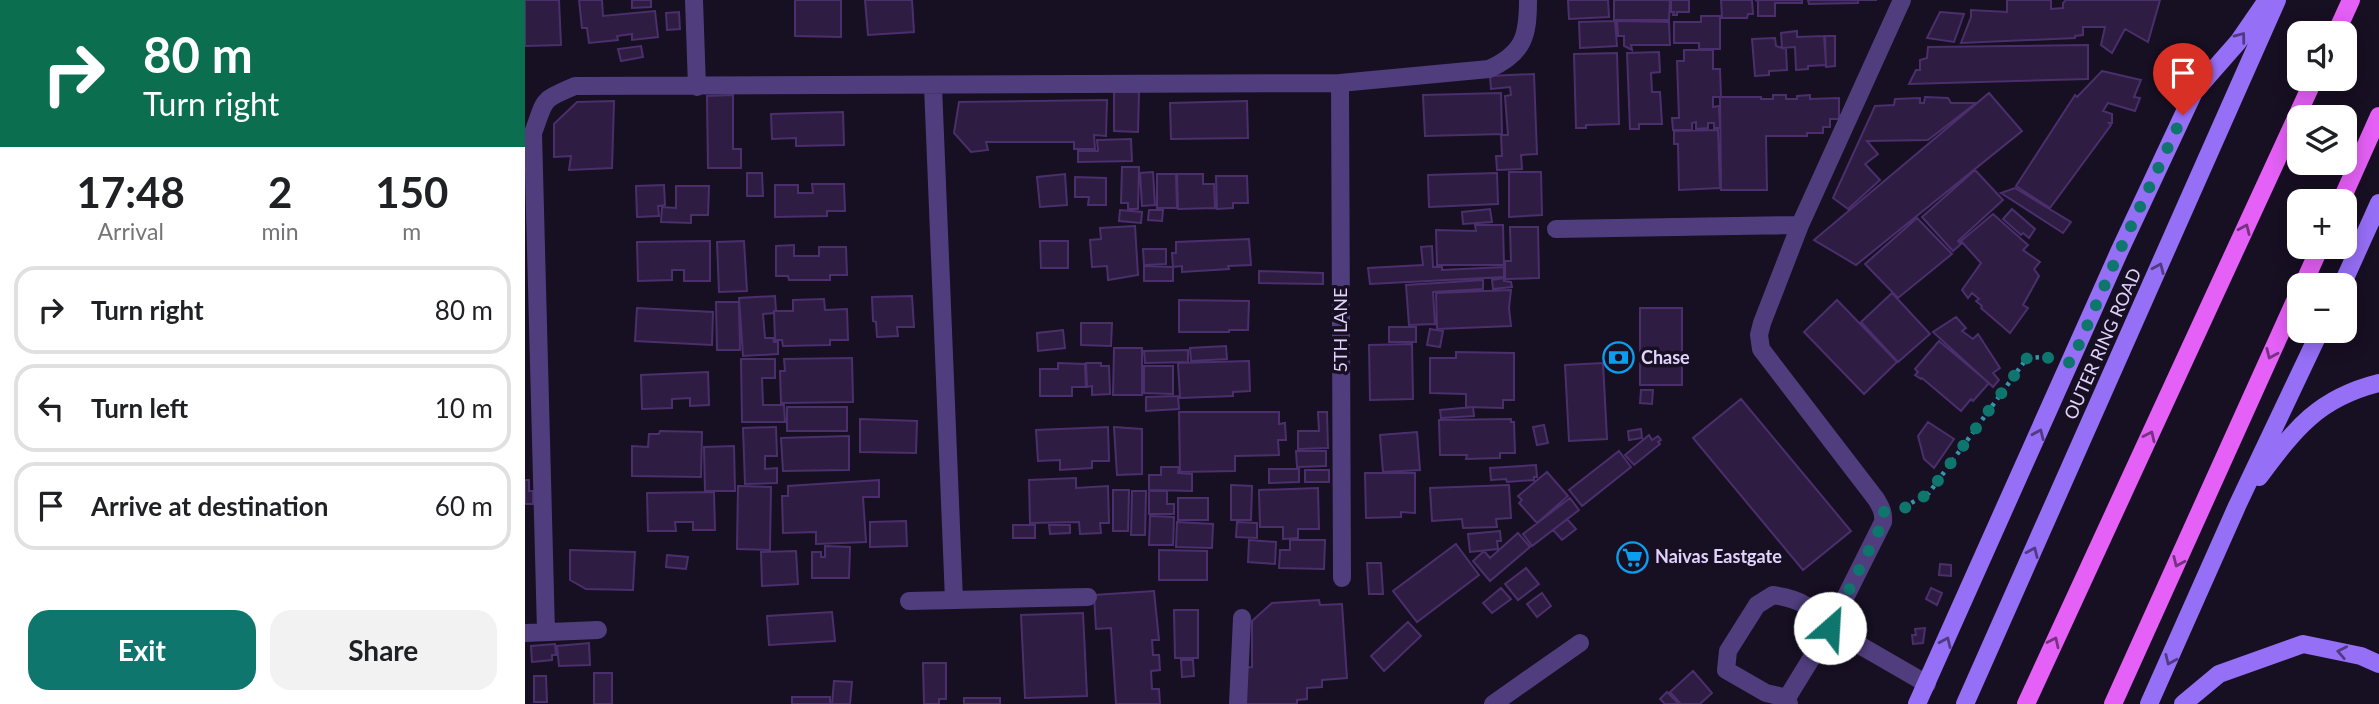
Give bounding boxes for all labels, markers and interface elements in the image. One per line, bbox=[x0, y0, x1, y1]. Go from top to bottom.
map controls bbox=[2287, 21, 2357, 343]
button: sound bbox=[2287, 21, 2357, 91]
text: 80 m bbox=[143, 25, 253, 83]
icon: right bbox=[28, 28, 119, 119]
one-way arrow bbox=[2233, 32, 2245, 45]
pin bbox=[2153, 43, 2213, 115]
icon: arrive bbox=[2164, 54, 2202, 92]
text: Turn right bbox=[143, 84, 279, 123]
button: layers bbox=[2287, 105, 2357, 175]
text: 17:48 bbox=[77, 167, 185, 217]
text: 2 bbox=[268, 167, 292, 217]
text: 150 bbox=[375, 167, 448, 217]
button: + bbox=[2287, 189, 2357, 259]
text: Arrival bbox=[98, 217, 164, 245]
text: min bbox=[261, 217, 299, 245]
text: m bbox=[402, 217, 421, 245]
one-way arrow bbox=[2237, 224, 2251, 236]
one-way arrow bbox=[2151, 263, 2165, 275]
street label: OUTER RING ROAD bbox=[2059, 264, 2145, 423]
button: − bbox=[2287, 273, 2357, 343]
street label: 5TH LANE bbox=[1329, 288, 1351, 373]
icon: right bbox=[32, 291, 70, 329]
text: Turn right bbox=[91, 294, 204, 326]
text: 80 m bbox=[435, 294, 493, 326]
bank icon: Chase bbox=[1601, 341, 1635, 375]
place label: Chase bbox=[1641, 346, 1690, 368]
one-way arrow bbox=[2265, 347, 2279, 359]
icon: left bbox=[32, 389, 70, 427]
text: Turn left bbox=[91, 392, 188, 424]
text: 10 m bbox=[435, 392, 493, 424]
one-way arrow bbox=[2031, 429, 2045, 442]
one-way arrow bbox=[2142, 431, 2156, 443]
icon: arrive bbox=[32, 487, 70, 525]
text: Arrive at destination bbox=[91, 490, 328, 522]
text: 60 m bbox=[435, 490, 493, 522]
supermarket icon: Naivas Eastgate bbox=[1615, 540, 1649, 574]
place label: Naivas Eastgate bbox=[1655, 545, 1782, 567]
one-way arrow bbox=[2025, 547, 2039, 559]
one-way arrow bbox=[2172, 555, 2186, 567]
position arrow bbox=[1793, 591, 1867, 665]
button: Exit bbox=[28, 610, 256, 690]
button: Share bbox=[270, 610, 497, 690]
one-way arrow bbox=[1938, 637, 1952, 649]
one-way arrow bbox=[2046, 637, 2060, 649]
one-way arrow bbox=[2336, 645, 2348, 660]
one-way arrow bbox=[2164, 653, 2178, 665]

